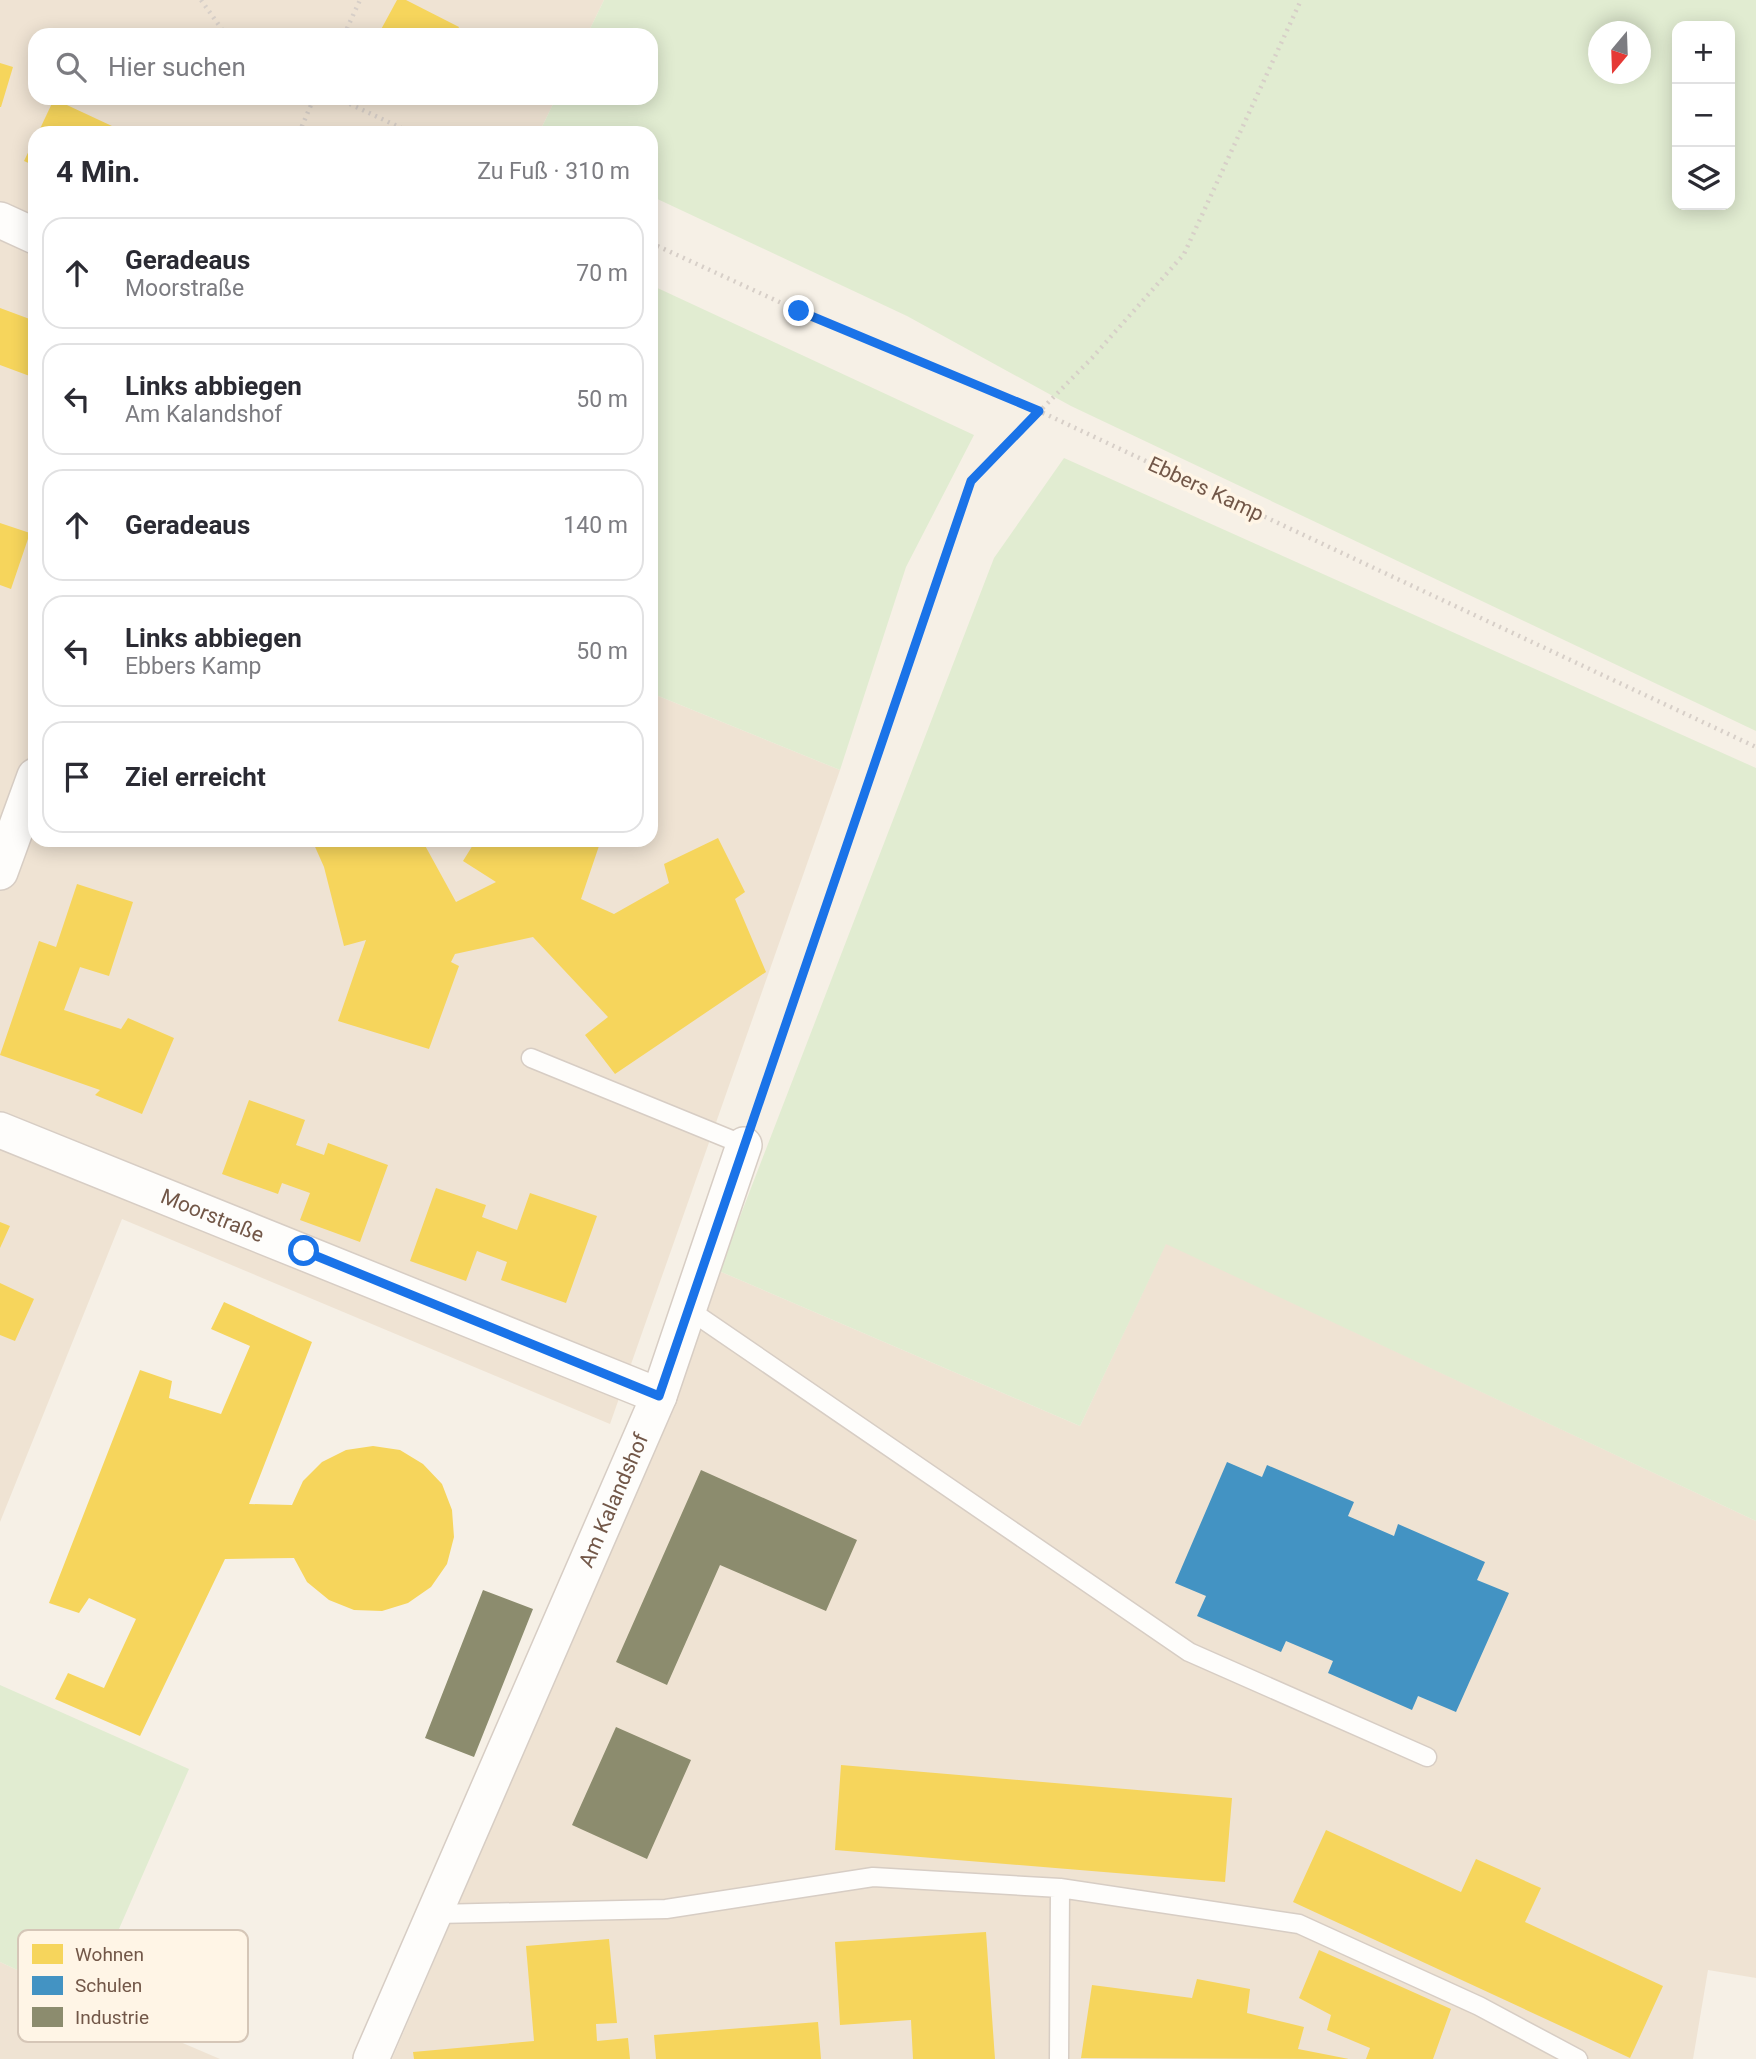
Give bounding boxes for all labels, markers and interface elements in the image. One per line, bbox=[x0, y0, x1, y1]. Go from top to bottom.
north arrow bbox=[1588, 21, 1651, 84]
map controls bbox=[1672, 21, 1735, 210]
button: + bbox=[1672, 21, 1735, 84]
search box bbox=[28, 28, 658, 105]
icon: search bbox=[52, 48, 90, 86]
text: Hier suchen bbox=[108, 52, 246, 82]
button: − bbox=[1672, 84, 1735, 147]
button: layers bbox=[1672, 147, 1735, 210]
text: 4 Min. bbox=[56, 154, 140, 189]
text: Zu Fuß · 310 m bbox=[477, 158, 630, 185]
text: Geradeaus bbox=[125, 245, 250, 275]
icon: ahead bbox=[58, 254, 96, 292]
text: 70 m bbox=[576, 260, 628, 287]
text: Moorstraße bbox=[125, 275, 244, 302]
route end bbox=[783, 295, 814, 326]
text: Links abbiegen bbox=[125, 371, 302, 401]
icon: left bbox=[58, 380, 96, 418]
text: 50 m bbox=[576, 386, 628, 413]
text: Am Kalandshof bbox=[125, 401, 282, 428]
street label: Ebbers Kamp bbox=[1144, 452, 1268, 526]
icon: ahead bbox=[58, 506, 96, 544]
text: Geradeaus bbox=[125, 510, 250, 540]
text: 140 m bbox=[563, 512, 628, 539]
text: Links abbiegen bbox=[125, 623, 302, 653]
icon: left bbox=[58, 632, 96, 670]
text: 50 m bbox=[576, 638, 628, 665]
text: Ebbers Kamp bbox=[125, 653, 262, 680]
icon: arrive bbox=[58, 758, 96, 796]
text: Ziel erreicht bbox=[125, 762, 266, 792]
street label: Moorstraße bbox=[157, 1184, 267, 1247]
route start bbox=[288, 1235, 319, 1266]
street label: Am Kalandshof bbox=[574, 1429, 654, 1571]
legend bbox=[18, 1930, 248, 2042]
text: Wohnen bbox=[75, 1943, 144, 1966]
text: Schulen bbox=[75, 1974, 142, 1997]
text: Industrie bbox=[75, 2006, 149, 2029]

